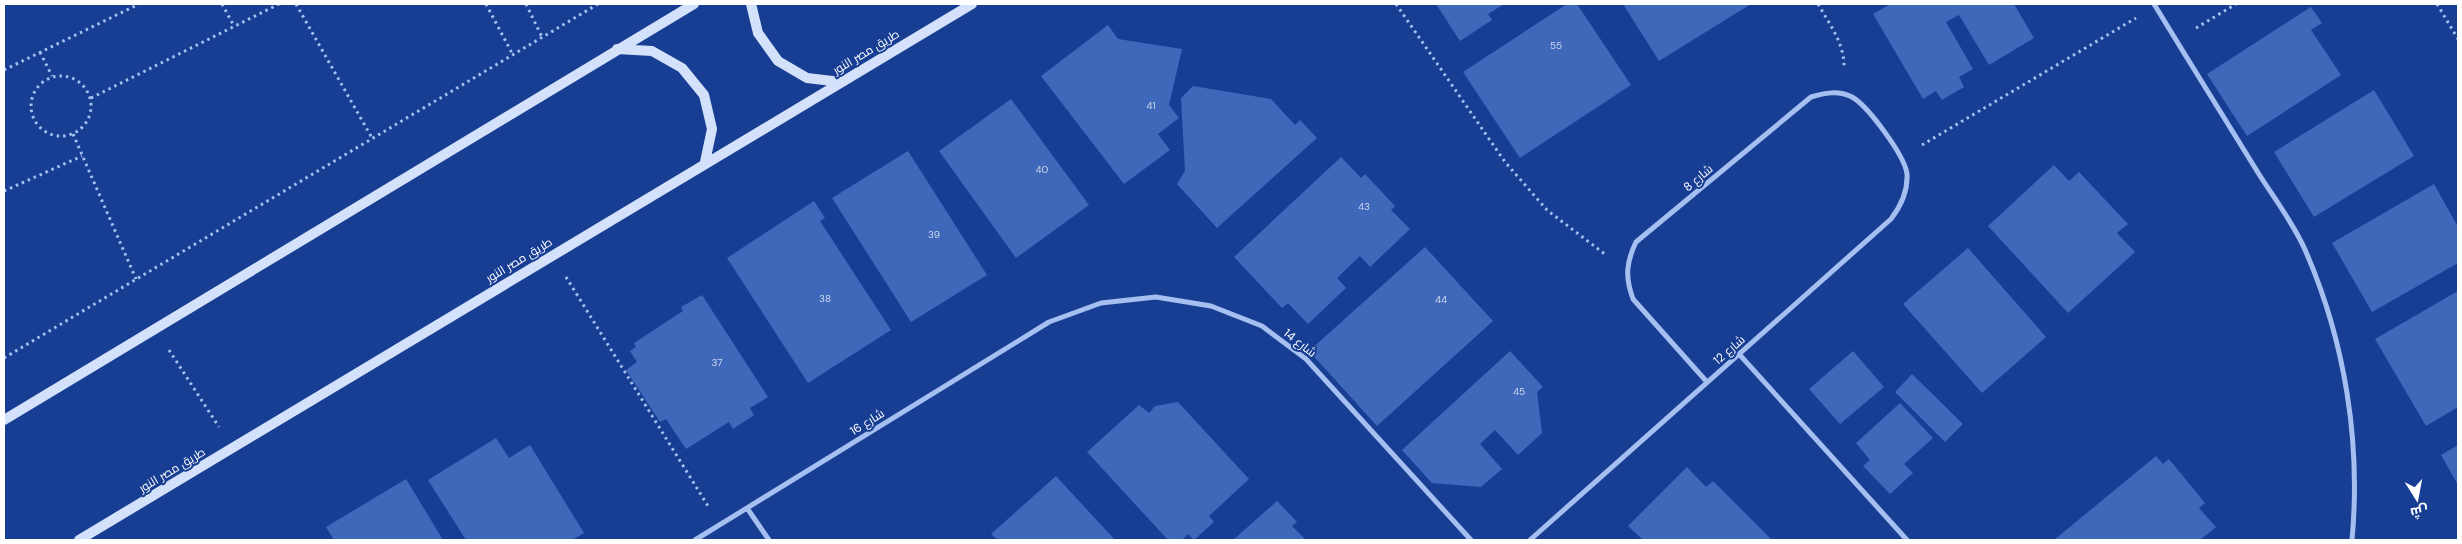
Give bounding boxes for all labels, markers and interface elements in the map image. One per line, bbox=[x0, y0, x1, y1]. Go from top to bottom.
street label: طريق مصر النور bbox=[829, 26, 902, 79]
house number: 55 bbox=[1550, 39, 1562, 52]
house number: 41 bbox=[1146, 99, 1156, 112]
street label: شارع 8 bbox=[1680, 161, 1716, 195]
house number: 40 bbox=[1036, 163, 1049, 176]
house number: 43 bbox=[1358, 200, 1370, 213]
house number: 39 bbox=[928, 228, 940, 241]
street label: طريق مصر النور bbox=[482, 234, 555, 287]
house number: 38 bbox=[819, 292, 831, 305]
house number: 44 bbox=[1435, 293, 1447, 306]
street label: شارع 14 bbox=[1280, 325, 1320, 361]
street label: شارع 12 bbox=[1710, 332, 1748, 368]
house number: 37 bbox=[711, 356, 723, 369]
house number: 45 bbox=[1513, 385, 1525, 398]
street label: شارع 16 bbox=[847, 405, 887, 439]
street label: طريق مصر النور bbox=[135, 444, 208, 497]
north arrow bbox=[2392, 474, 2442, 524]
text: ش bbox=[2409, 501, 2430, 522]

